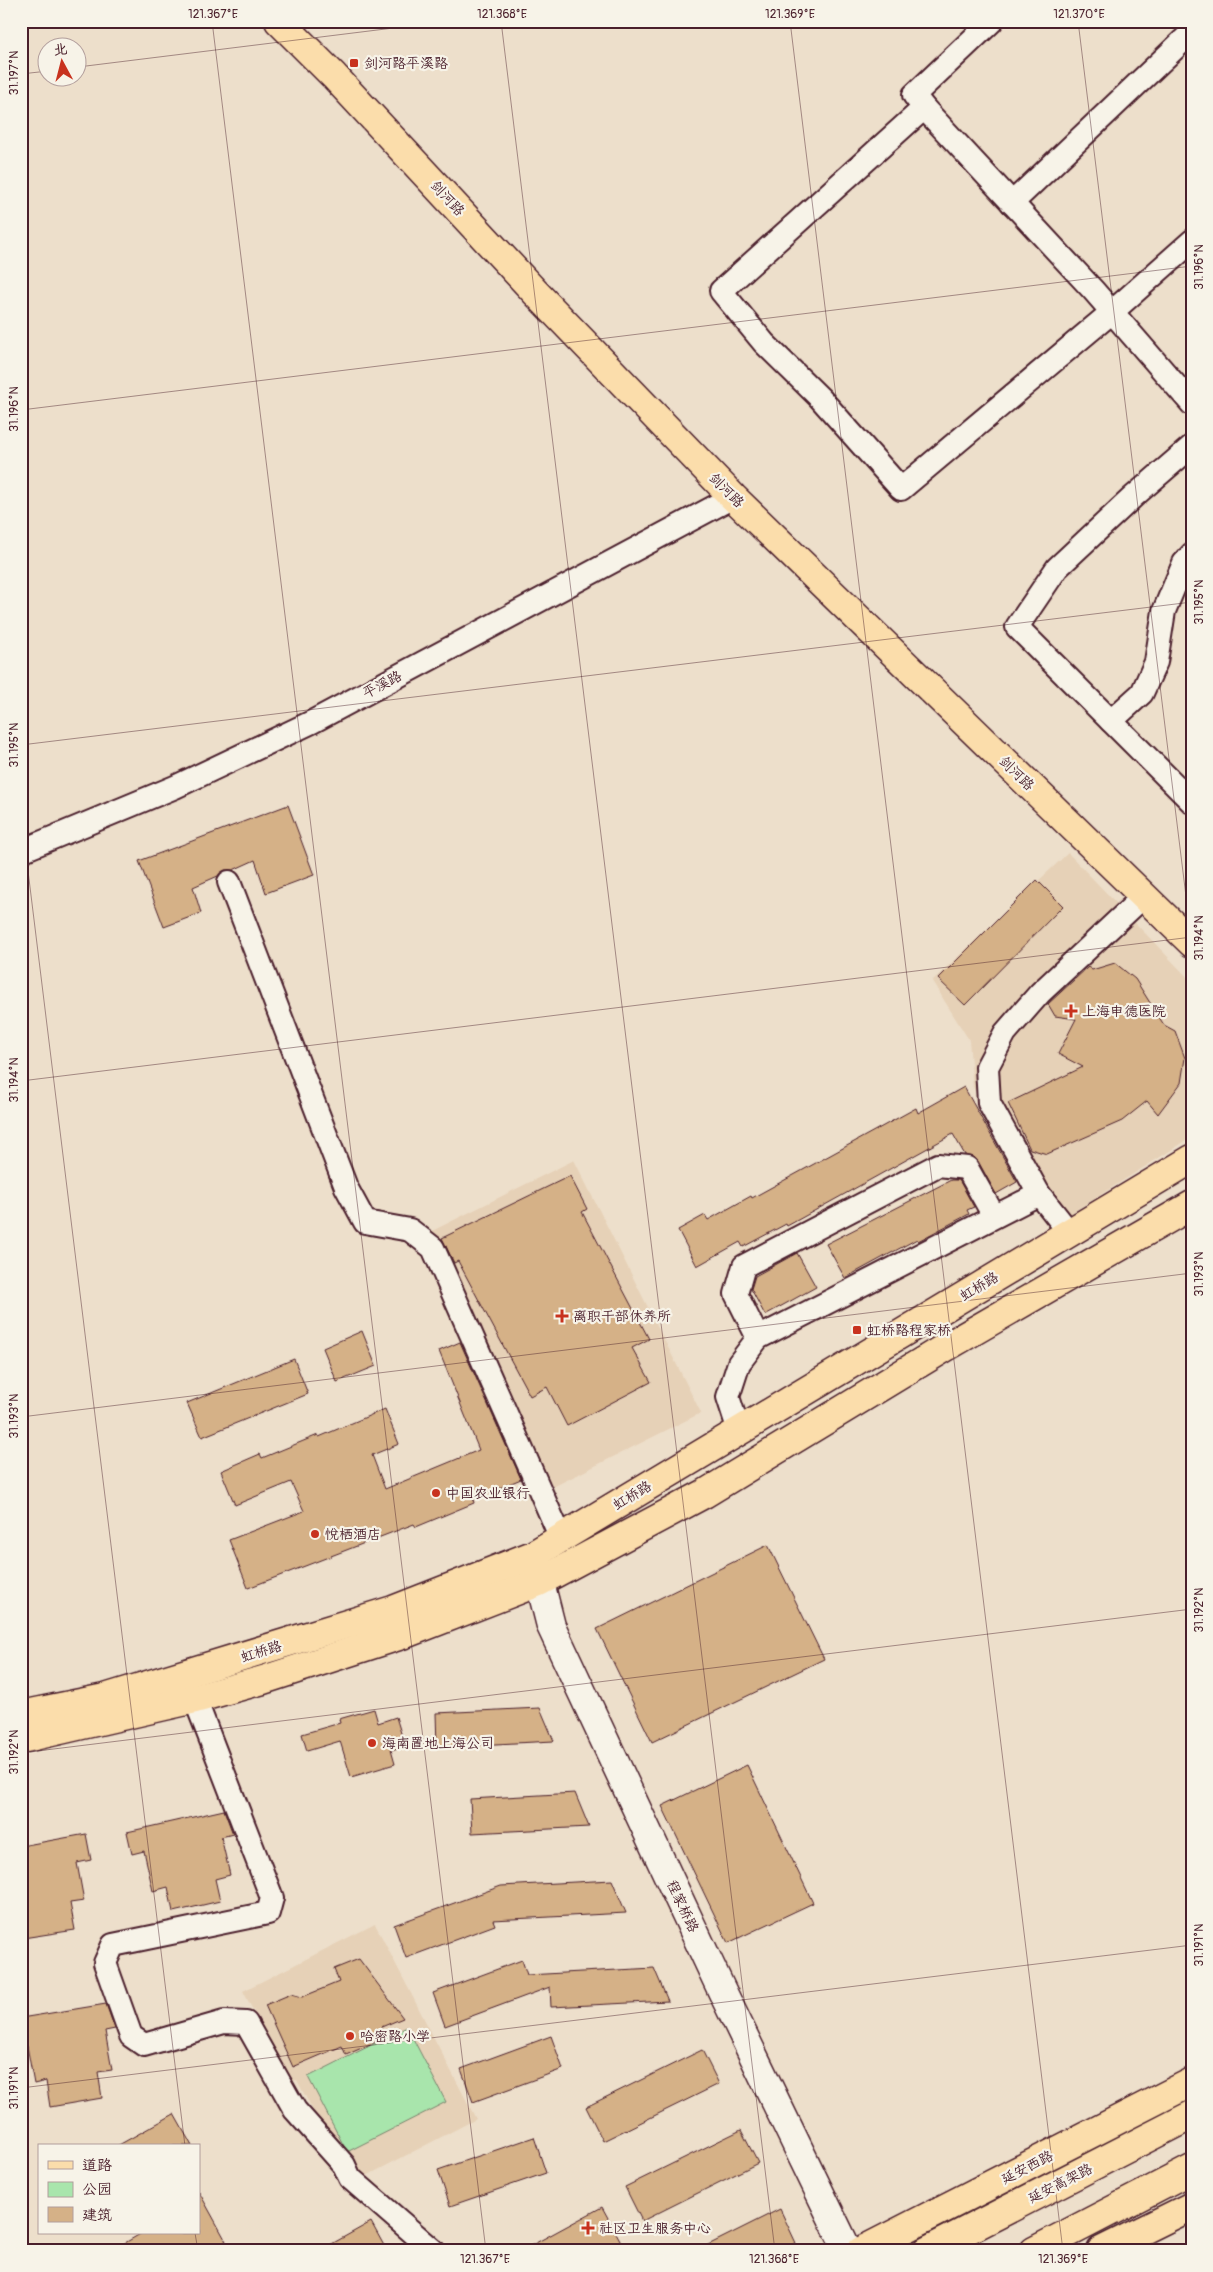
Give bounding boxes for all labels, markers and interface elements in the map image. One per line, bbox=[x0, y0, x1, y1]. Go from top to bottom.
text: 121.367°E bbox=[188, 7, 238, 22]
text: 121.368°E bbox=[477, 7, 527, 22]
text: 121.369°E bbox=[765, 7, 815, 22]
text: 121.370°E bbox=[1053, 7, 1105, 22]
north arrow bbox=[38, 38, 88, 88]
text: 北 bbox=[52, 40, 68, 59]
text: 31.197°N bbox=[7, 51, 22, 95]
place label: 剑河路平溪路 bbox=[364, 55, 448, 72]
marker: 剑河路平溪路 bbox=[348, 57, 360, 69]
street label: 剑河路 bbox=[427, 177, 468, 219]
text: 31.196°N bbox=[1192, 244, 1207, 290]
text: 31.196°N bbox=[7, 386, 22, 432]
street label: 剑河路 bbox=[706, 469, 748, 511]
text: 31.195°N bbox=[1192, 580, 1207, 624]
street label: 平溪路 bbox=[360, 667, 405, 702]
text: 31.195°N bbox=[7, 723, 22, 767]
street label: 剑河路 bbox=[996, 753, 1038, 794]
text: 31.194°N bbox=[1192, 915, 1207, 961]
place label: 上海申德医院 bbox=[1082, 1003, 1166, 1020]
marker: 上海申德医院 bbox=[1064, 1004, 1078, 1018]
text: 31.194°N bbox=[7, 1057, 22, 1103]
text: 31.193°N bbox=[1192, 1252, 1207, 1296]
street label: 虹桥路 bbox=[957, 1268, 1002, 1305]
place label: 离职干部休养所 bbox=[573, 1308, 671, 1325]
marker: 离职干部休养所 bbox=[555, 1309, 569, 1323]
place label: 虹桥路程家桥 bbox=[867, 1322, 951, 1339]
marker: 虹桥路程家桥 bbox=[851, 1324, 863, 1336]
text: 31.193°N bbox=[7, 1394, 22, 1438]
street label: 虹桥路 bbox=[610, 1477, 655, 1514]
place label: 中国农业银行 bbox=[446, 1485, 530, 1502]
marker: 中国农业银行 bbox=[430, 1487, 442, 1499]
place label: 悦栖酒店 bbox=[325, 1526, 381, 1543]
marker: 悦栖酒店 bbox=[309, 1528, 321, 1540]
text: 31.192°N bbox=[1192, 1588, 1207, 1632]
street label: 虹桥路 bbox=[239, 1637, 284, 1666]
text: 31.192°N bbox=[7, 1730, 22, 1774]
place label: 海南置地上海公司 bbox=[382, 1735, 494, 1752]
marker: 海南置地上海公司 bbox=[366, 1737, 378, 1749]
street label: 程家桥路 bbox=[663, 1877, 702, 1935]
text: 31.191°N bbox=[1192, 1924, 1207, 1966]
place label: 哈密路小学 bbox=[360, 2028, 430, 2045]
marker: 哈密路小学 bbox=[344, 2030, 356, 2042]
text: 31.191°N bbox=[7, 2067, 22, 2109]
legend bbox=[38, 2144, 200, 2234]
street label: 延安西路 bbox=[998, 2147, 1056, 2188]
text: 道路 bbox=[82, 2156, 112, 2175]
street label: 延安高架路 bbox=[1025, 2160, 1095, 2207]
text: 公园 bbox=[82, 2180, 112, 2199]
text: 建筑 bbox=[82, 2206, 112, 2225]
place label: 社区卫生服务中心 bbox=[599, 2220, 711, 2237]
marker: 社区卫生服务中心 bbox=[581, 2221, 595, 2235]
text: 121.367°E bbox=[460, 2252, 510, 2267]
text: 121.368°E bbox=[749, 2252, 799, 2267]
text: 121.369°E bbox=[1038, 2252, 1088, 2267]

